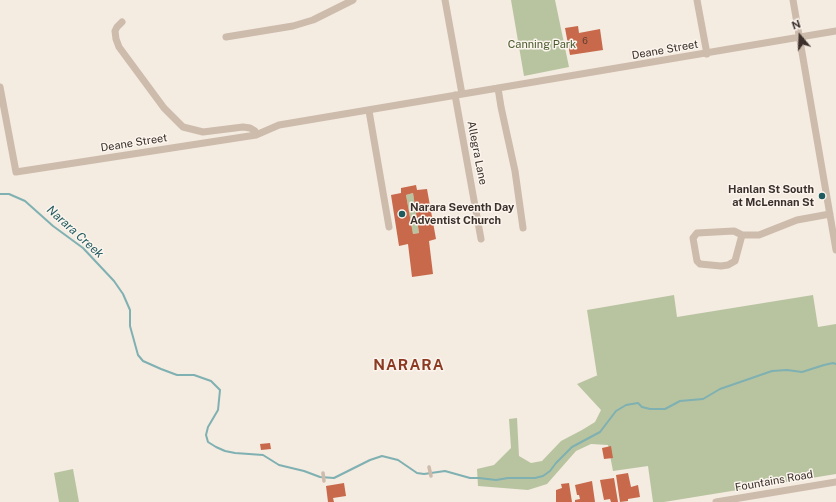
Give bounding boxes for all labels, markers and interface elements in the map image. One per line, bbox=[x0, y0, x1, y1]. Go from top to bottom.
north arrow bbox=[780, 16, 820, 56]
text: N bbox=[790, 18, 802, 32]
house number: 6 bbox=[582, 36, 588, 46]
park label: Canning Park bbox=[508, 38, 576, 52]
street label: Deane Street bbox=[631, 38, 699, 62]
street label: Allegra Lane bbox=[464, 120, 490, 186]
street label: Deane Street bbox=[100, 131, 168, 155]
place label: Hanlan St South at McLennan St bbox=[728, 183, 814, 209]
marker: Hanlan St South at McLennan St bbox=[817, 191, 827, 201]
place label: Narara Seventh Day Adventist Church bbox=[410, 201, 514, 227]
water label: Narara Creek bbox=[44, 203, 106, 261]
marker: Narara Seventh Day Adventist Church bbox=[397, 209, 407, 219]
district label: NARARA bbox=[373, 356, 445, 374]
street label: Fountains Road bbox=[734, 468, 814, 494]

